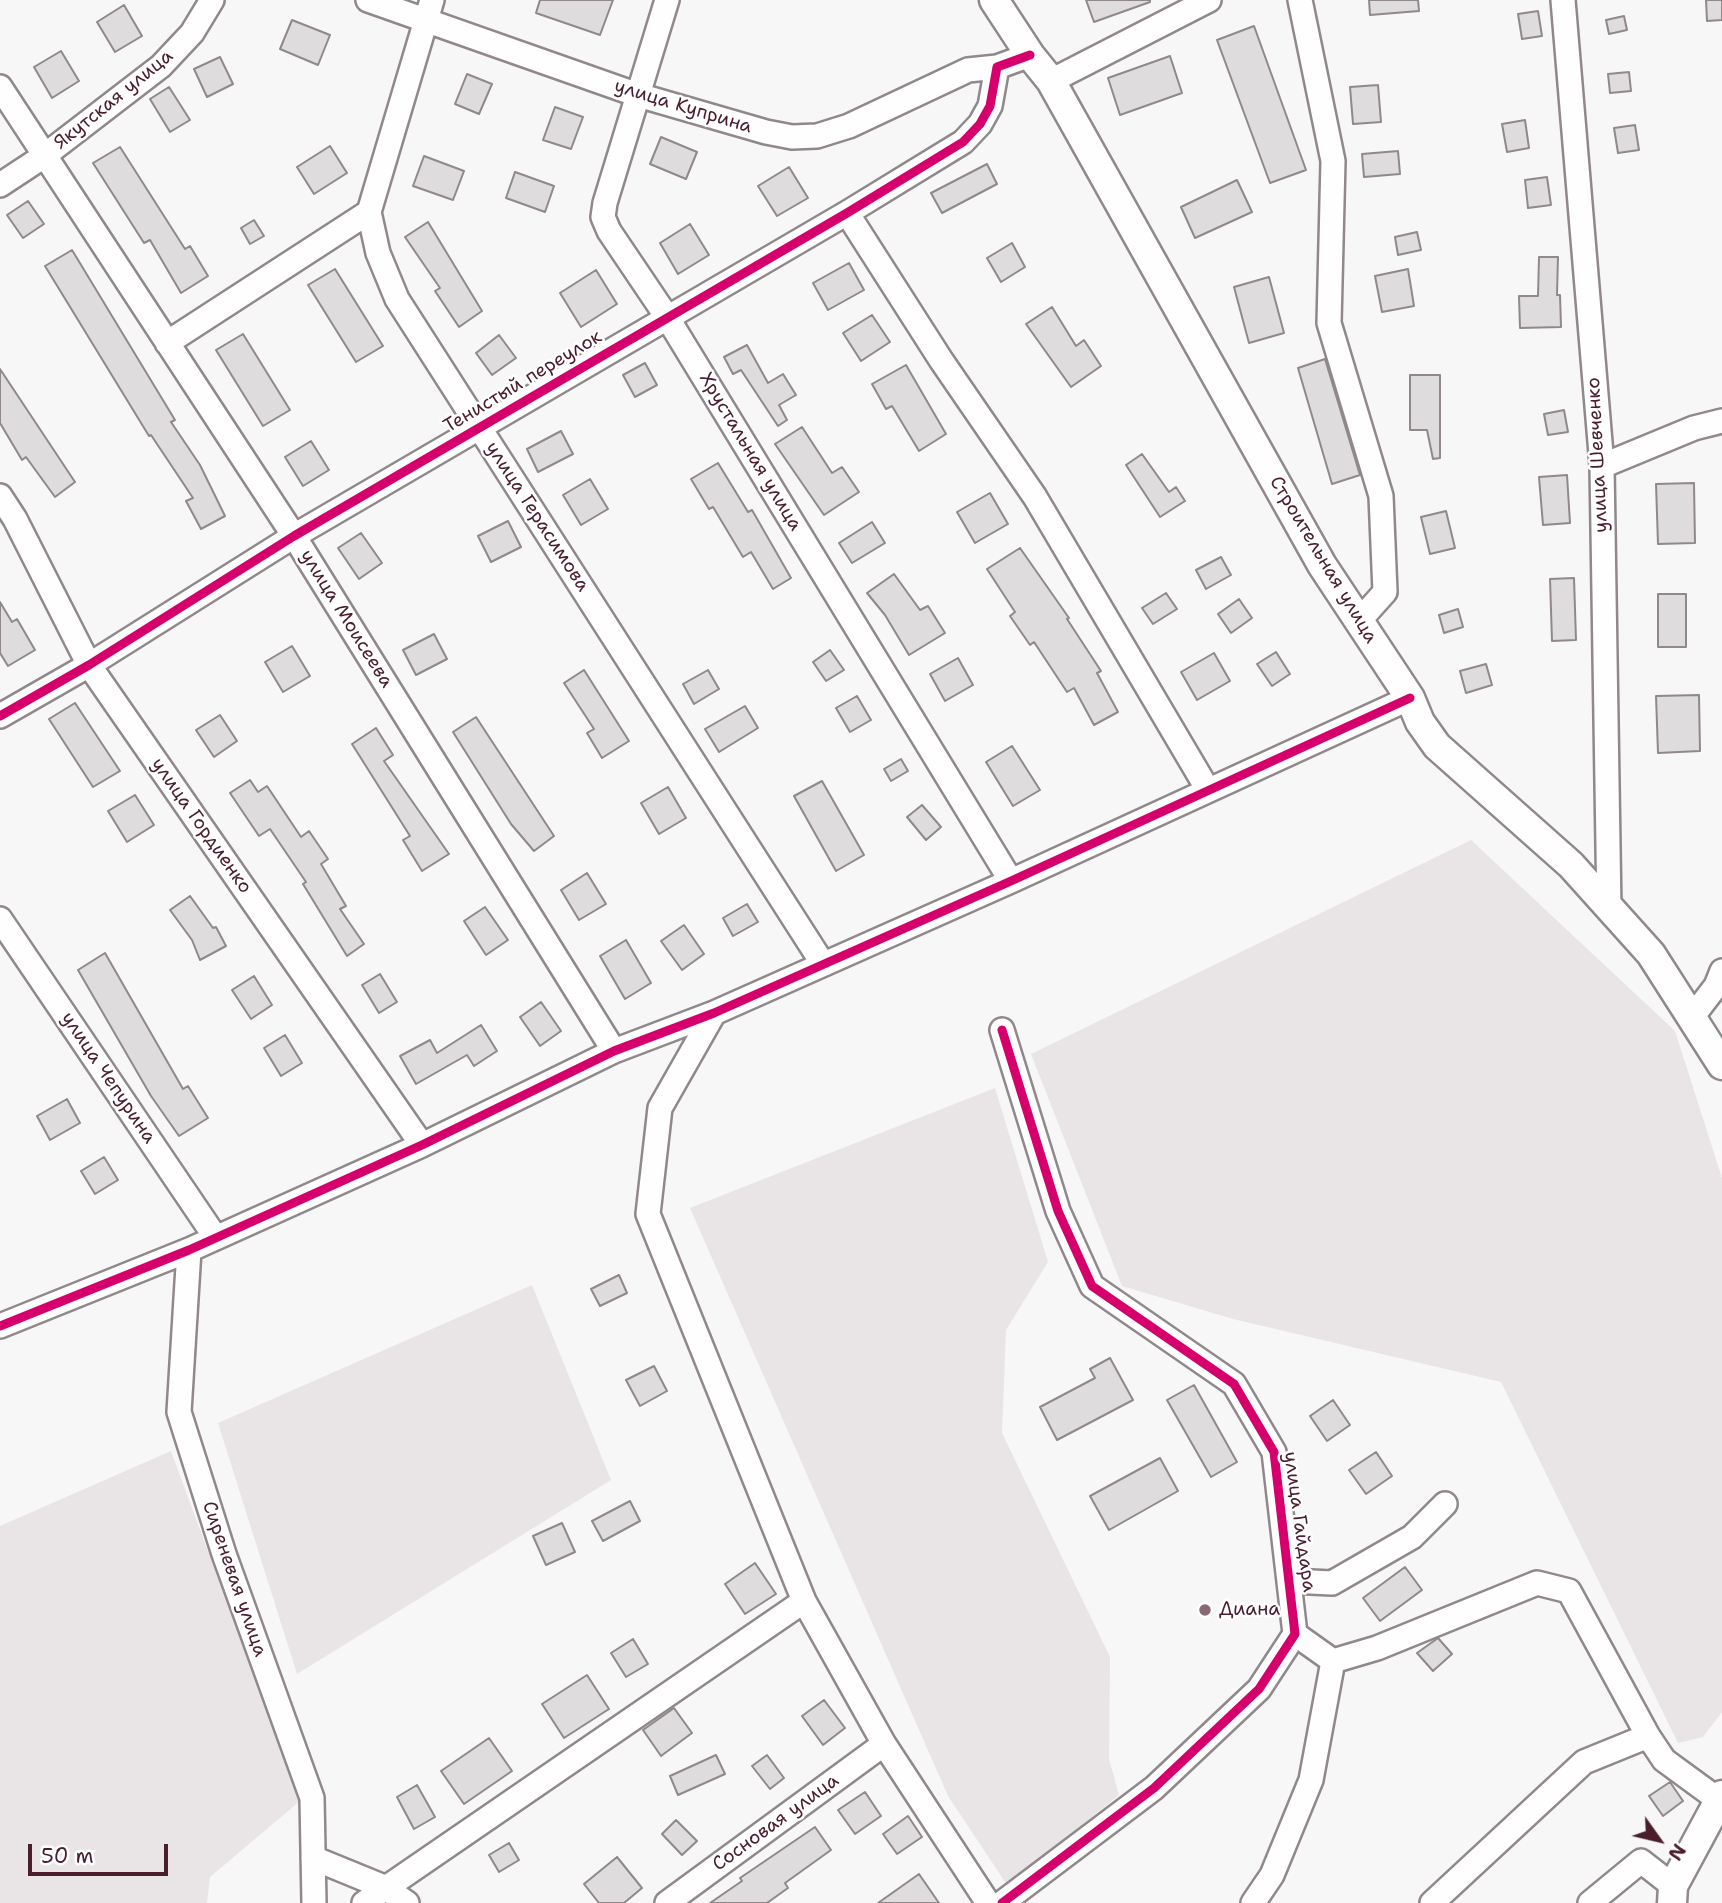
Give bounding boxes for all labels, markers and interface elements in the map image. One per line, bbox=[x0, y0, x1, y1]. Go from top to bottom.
street label: Якутская улица bbox=[50, 45, 178, 155]
street label: улица Куприна bbox=[611, 75, 755, 139]
street label: Тенистый переулок bbox=[440, 326, 606, 438]
street label: Хрустальная улица bbox=[694, 369, 806, 535]
street label: улица Шевченко bbox=[1583, 377, 1613, 533]
street label: улица Герасимова bbox=[480, 438, 594, 596]
street label: Строительная улица bbox=[1264, 472, 1382, 648]
street label: улица Моисеева bbox=[294, 546, 398, 692]
street label: улица Гордиенко bbox=[146, 754, 256, 898]
street label: улица Чепурина bbox=[56, 1008, 160, 1148]
street label: улица Гайдара bbox=[1278, 1450, 1320, 1594]
street label: Сиреневая улица bbox=[197, 1498, 271, 1660]
place label: Диана bbox=[1219, 1599, 1280, 1621]
marker: Диана bbox=[1197, 1602, 1213, 1618]
street label: Сосновая улица bbox=[708, 1769, 844, 1877]
north arrow bbox=[1624, 1805, 1694, 1875]
scale bar bbox=[32, 1829, 172, 1873]
text: N bbox=[1662, 1839, 1691, 1865]
text: 50 m bbox=[41, 1842, 94, 1870]

